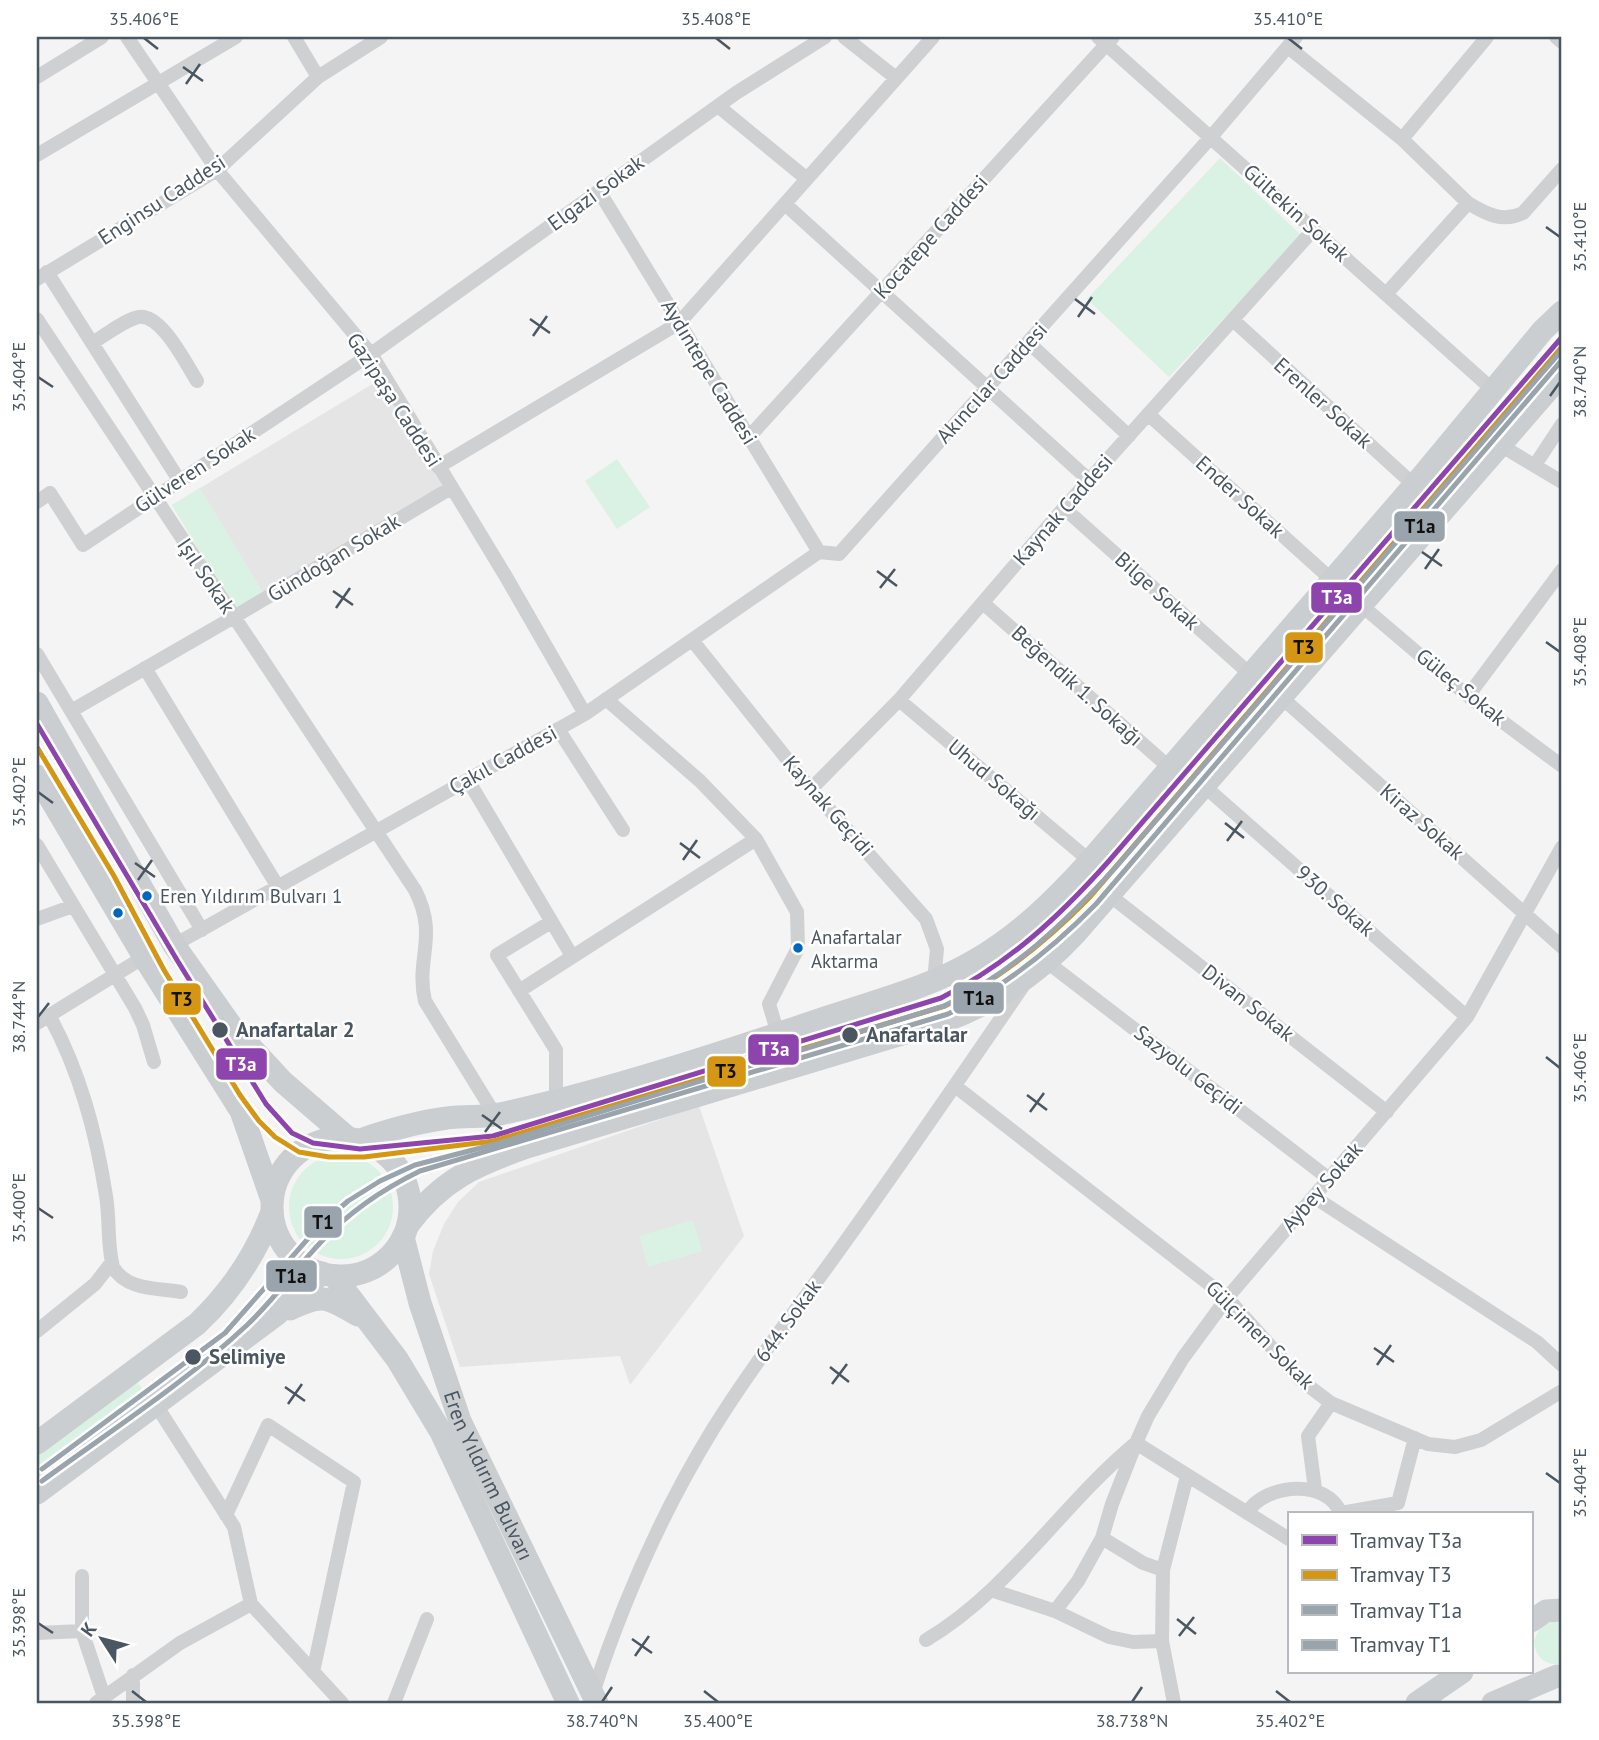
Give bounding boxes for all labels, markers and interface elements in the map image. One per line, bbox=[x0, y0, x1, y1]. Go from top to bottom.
text: 35.406°E bbox=[109, 7, 179, 30]
text: 35.408°E bbox=[681, 7, 751, 30]
text: 35.410°E bbox=[1253, 7, 1323, 30]
street label: Enginsu Caddesi bbox=[93, 148, 231, 251]
street label: Elgazi Sokak bbox=[542, 149, 649, 237]
street label: Gültekin Sokak bbox=[1238, 158, 1355, 267]
street label: Kocatepe Caddesi bbox=[868, 169, 993, 304]
text: 35.410°E bbox=[1568, 202, 1591, 272]
street label: Aydıntepe Caddesi bbox=[655, 294, 763, 449]
street label: Akıncılar Caddesi bbox=[930, 317, 1053, 449]
street label: Gazipaşa Caddesi bbox=[341, 327, 448, 472]
text: 35.404°E bbox=[7, 342, 30, 412]
text: 38.740°N bbox=[1568, 346, 1591, 418]
street label: Erenler Sokak bbox=[1269, 351, 1378, 454]
street label: Gülveren Sokak bbox=[129, 420, 260, 519]
street label: Kaynak Caddesi bbox=[1007, 448, 1118, 571]
street label: Ender Sokak bbox=[1190, 450, 1290, 544]
street label: Gündoğan Sokak bbox=[263, 507, 405, 608]
line badge: T1a bbox=[1393, 510, 1446, 543]
text: T1a bbox=[1405, 514, 1436, 538]
street label: Işıl Sokak bbox=[171, 533, 241, 619]
street label: Bilge Sokak bbox=[1109, 546, 1205, 636]
line badge: T3a bbox=[1310, 581, 1363, 614]
text: T3a bbox=[1322, 585, 1353, 609]
text: 35.408°E bbox=[1568, 617, 1591, 687]
street label: Beğendik 1. Sokağı bbox=[1006, 619, 1149, 752]
line badge: T3 bbox=[1284, 631, 1324, 664]
text: T3 bbox=[1293, 635, 1315, 659]
street label: Güleç Sokak bbox=[1411, 642, 1512, 731]
street label: Çakıl Caddesi bbox=[444, 719, 561, 800]
street label: Uhud Sokağı bbox=[942, 733, 1046, 826]
street label: Kaynak Geçidi bbox=[777, 750, 879, 862]
text: 35.402°E bbox=[7, 757, 30, 827]
street label: Kiraz Sokak bbox=[1374, 778, 1470, 866]
street label: 930. Sokak bbox=[1290, 859, 1380, 942]
place label: Eren Yıldırım Bulvarı 1 bbox=[160, 884, 342, 908]
marker: Eren Yıldırım Bulvarı 1 bbox=[140, 889, 154, 903]
unlabelled marker bbox=[111, 906, 125, 920]
place label: Anafartalar Aktarma bbox=[811, 925, 902, 973]
marker: Anafartalar Aktarma bbox=[791, 941, 805, 955]
street label: Divan Sokak bbox=[1197, 958, 1300, 1047]
text: 38.744°N bbox=[7, 981, 30, 1053]
line badge: T1a bbox=[952, 981, 1005, 1015]
line badge: T3 bbox=[162, 982, 202, 1016]
text: T1a bbox=[964, 986, 995, 1010]
text: T3 bbox=[171, 987, 193, 1011]
place label: Anafartalar 2 bbox=[236, 1016, 355, 1043]
street label: Sazyolu Geçidi bbox=[1129, 1019, 1248, 1120]
marker: Anafartalar 2 bbox=[210, 1020, 230, 1040]
place label: Anafartalar bbox=[866, 1021, 968, 1048]
marker: Anafartalar bbox=[840, 1025, 860, 1045]
line badge: T3a bbox=[747, 1033, 800, 1066]
text: 35.406°E bbox=[1568, 1033, 1591, 1103]
text: T3a bbox=[759, 1037, 790, 1061]
line badge: T3a bbox=[215, 1047, 268, 1081]
text: T3a bbox=[226, 1052, 257, 1076]
line badge: T3 bbox=[706, 1055, 747, 1088]
text: T3 bbox=[715, 1059, 737, 1083]
street label: Aybey Sokak bbox=[1275, 1136, 1368, 1237]
text: 35.400°E bbox=[7, 1173, 30, 1243]
line badge: T1 bbox=[303, 1205, 343, 1239]
text: T1 bbox=[312, 1210, 334, 1234]
line badge: T1a bbox=[265, 1259, 318, 1293]
text: T1a bbox=[276, 1264, 307, 1288]
street label: 644. Sokak bbox=[749, 1274, 827, 1367]
street label: Gülçimen Sokak bbox=[1200, 1274, 1321, 1395]
place label: Selimiye bbox=[209, 1343, 286, 1370]
marker: Selimiye bbox=[183, 1347, 203, 1367]
street label: Eren Yıldırım Bulvarı bbox=[438, 1387, 540, 1565]
text: 35.404°E bbox=[1568, 1448, 1591, 1518]
legend bbox=[1288, 1512, 1532, 1674]
text: Tramvay T3a bbox=[1350, 1527, 1462, 1554]
text: Tramvay T3 bbox=[1350, 1561, 1452, 1588]
text: 35.398°E bbox=[7, 1588, 30, 1658]
text: Tramvay T1a bbox=[1350, 1597, 1462, 1624]
north arrow bbox=[66, 1604, 136, 1674]
text: K bbox=[75, 1617, 102, 1641]
text: Tramvay T1 bbox=[1350, 1631, 1452, 1658]
text: 35.398°E bbox=[111, 1709, 181, 1732]
text: 38.740°N bbox=[566, 1709, 638, 1732]
text: 35.400°E bbox=[683, 1709, 753, 1732]
text: 38.738°N bbox=[1096, 1709, 1168, 1732]
text: 35.402°E bbox=[1255, 1709, 1325, 1732]

